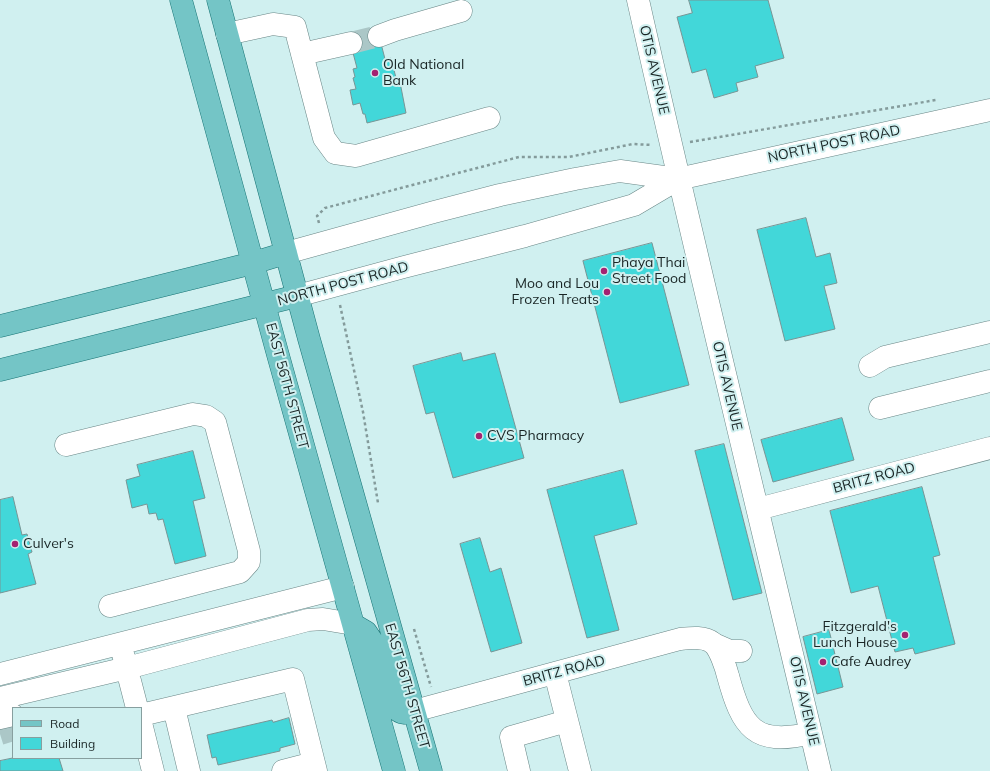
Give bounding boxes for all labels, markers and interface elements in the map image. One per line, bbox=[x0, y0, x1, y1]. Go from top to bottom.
street label: OTIS AVENUE bbox=[636, 24, 672, 116]
place label: Old National Bank bbox=[383, 57, 464, 90]
marker: Old National Bank bbox=[370, 68, 380, 78]
street label: NORTH POST ROAD bbox=[766, 122, 902, 166]
place label: Phaya Thai Street Food bbox=[612, 255, 686, 288]
street label: NORTH POST ROAD bbox=[276, 258, 410, 310]
marker: Phaya Thai Street Food bbox=[599, 266, 609, 276]
place label: Moo and Lou Frozen Treats bbox=[512, 276, 599, 308]
marker: Moo and Lou Frozen Treats bbox=[602, 287, 612, 297]
street label: EAST 56TH STREET bbox=[262, 321, 312, 451]
street label: OTIS AVENUE bbox=[709, 340, 745, 432]
place label: CVS Pharmacy bbox=[487, 428, 584, 444]
marker: CVS Pharmacy bbox=[474, 431, 484, 441]
street label: BRITZ ROAD bbox=[831, 459, 917, 497]
place label: Culver's bbox=[23, 536, 74, 552]
marker: Culver's bbox=[10, 539, 20, 549]
place label: Fitzgerald's Lunch House bbox=[813, 619, 897, 652]
street label: EAST 56TH STREET bbox=[381, 621, 433, 751]
marker: Fitzgerald's Lunch House bbox=[900, 630, 910, 640]
street label: BRITZ ROAD bbox=[521, 652, 607, 690]
place label: Cafe Audrey bbox=[831, 654, 911, 670]
street label: OTIS AVENUE bbox=[786, 655, 822, 747]
marker: Cafe Audrey bbox=[818, 657, 828, 667]
legend bbox=[12, 707, 142, 759]
text: Road bbox=[50, 716, 79, 731]
text: Building bbox=[50, 736, 95, 751]

